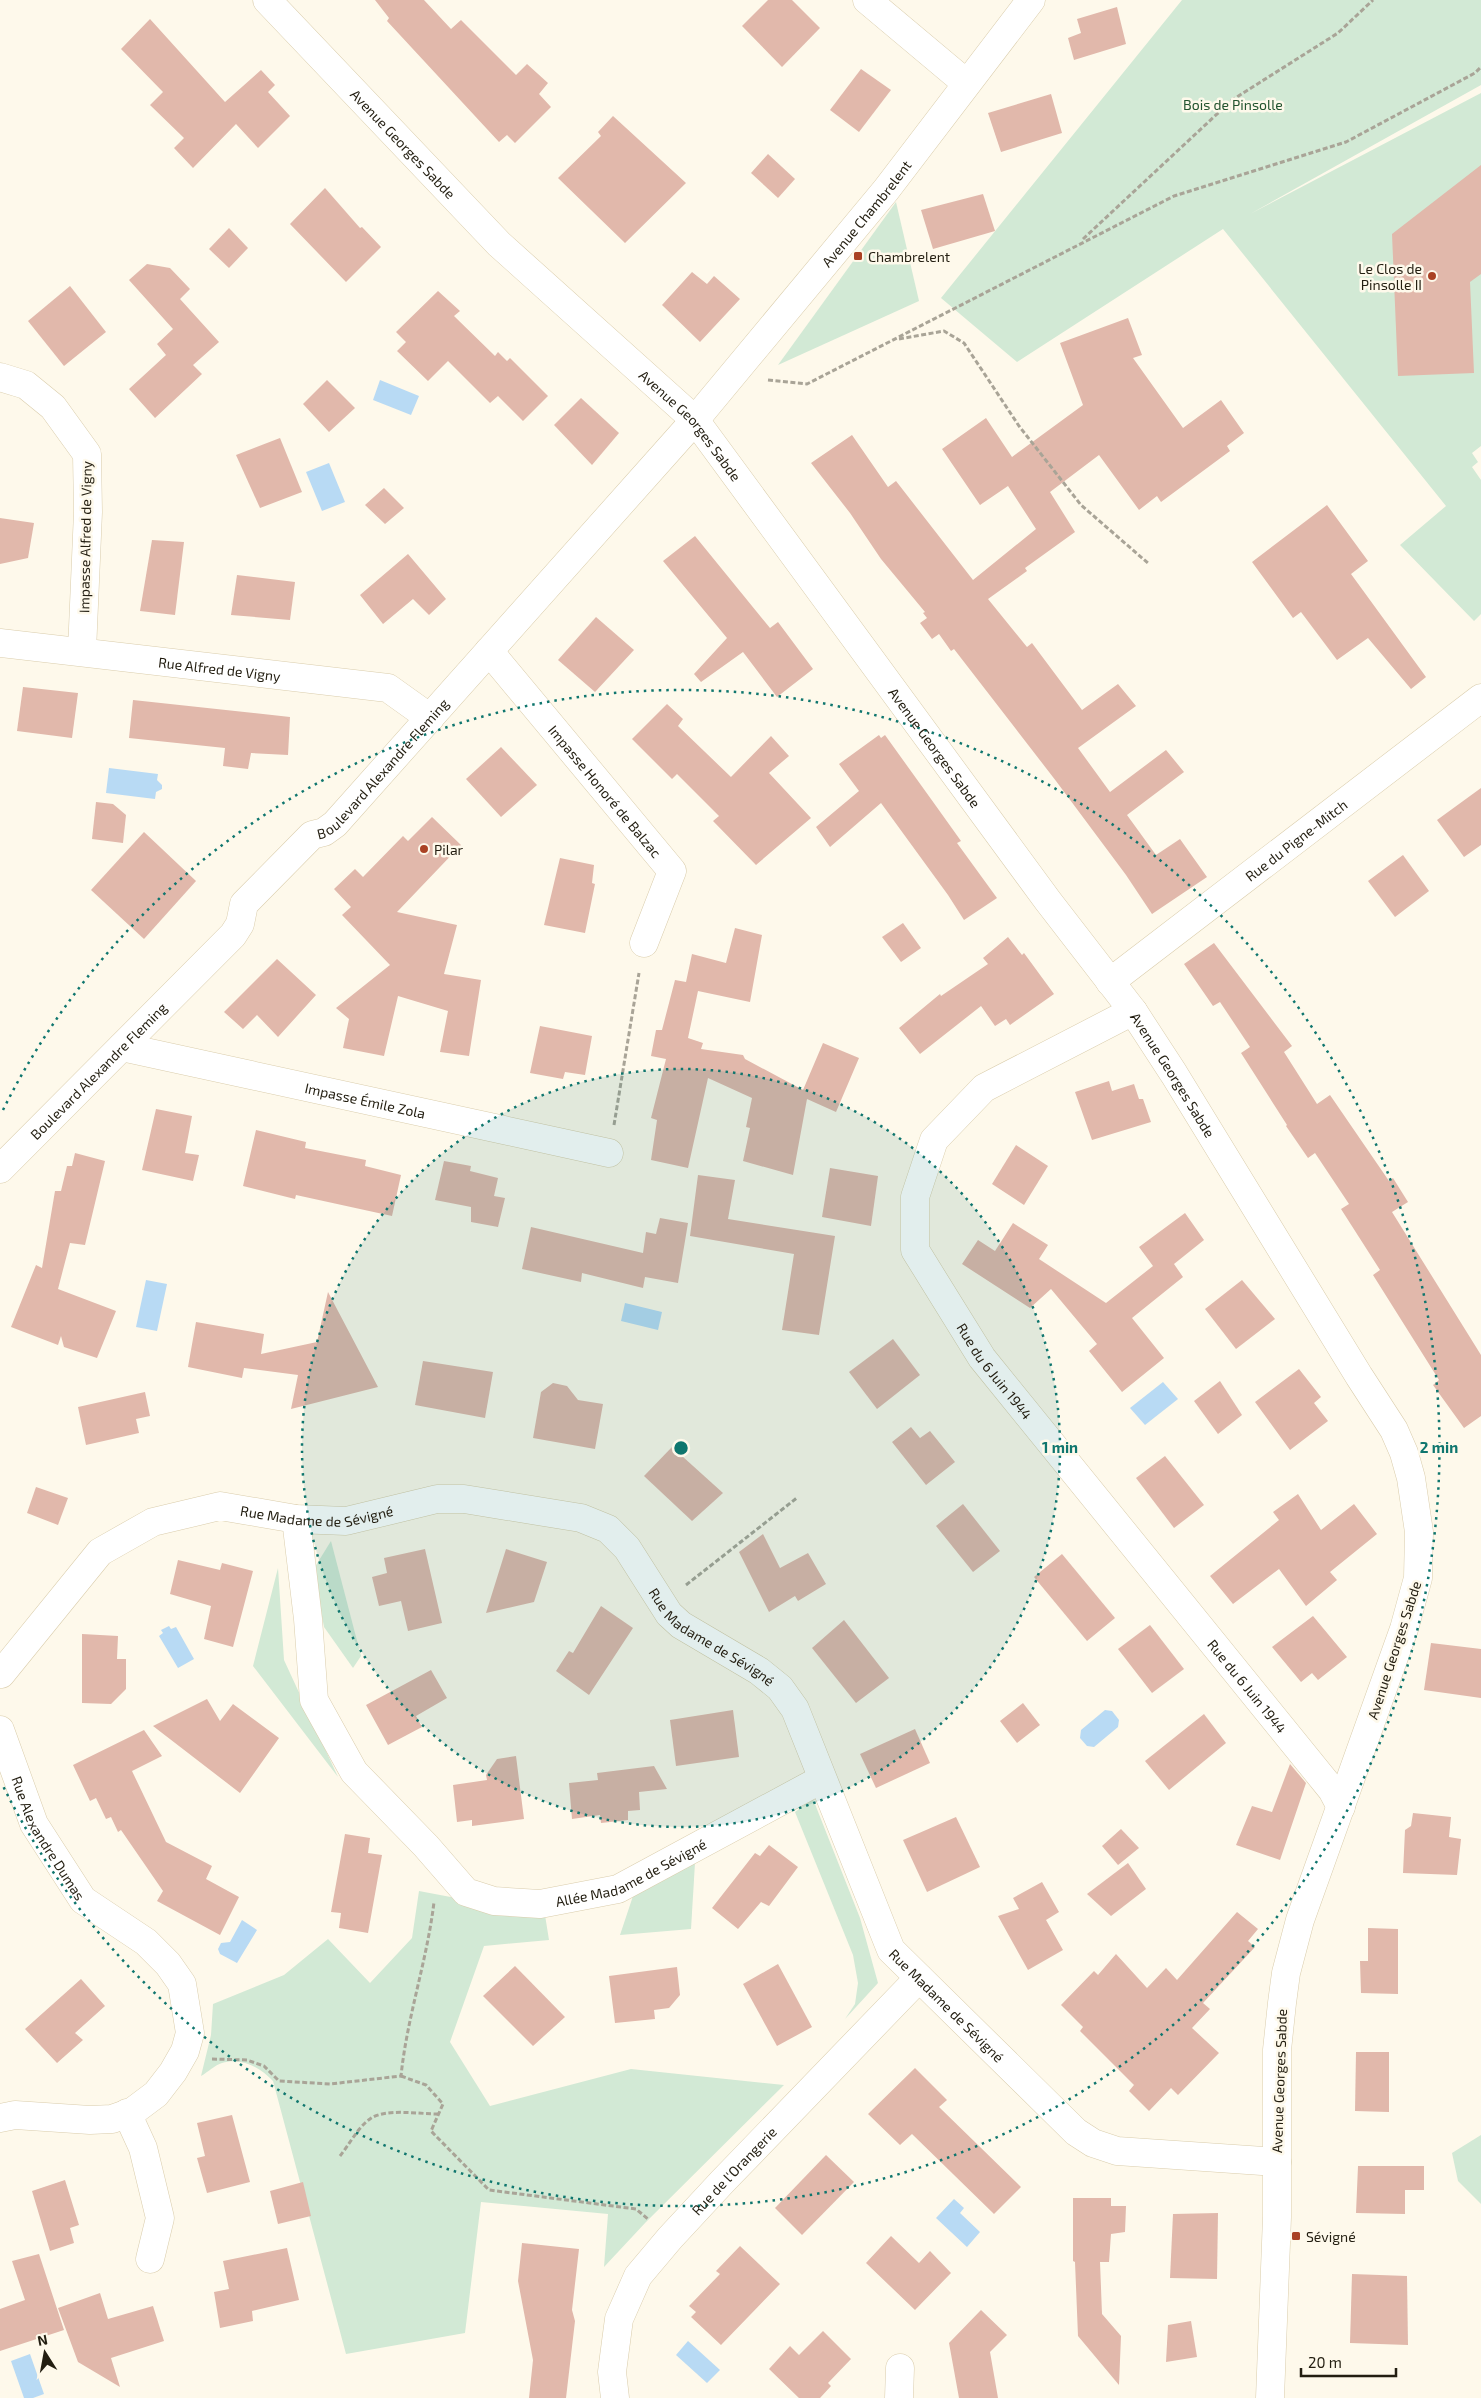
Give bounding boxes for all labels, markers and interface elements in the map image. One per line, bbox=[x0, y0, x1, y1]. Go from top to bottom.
street label: Avenue Georges Sabde bbox=[347, 85, 459, 202]
park label: Bois de Pinsolle bbox=[1183, 96, 1283, 113]
street label: Avenue Chambrelent bbox=[818, 156, 914, 270]
place label: Chambrelent bbox=[868, 248, 950, 264]
marker: Chambrelent bbox=[852, 250, 864, 262]
place label: Le Clos de Pinsolle II bbox=[1358, 260, 1422, 293]
marker: Le Clos de Pinsolle II bbox=[1426, 270, 1438, 282]
street label: Avenue Georges Sabde bbox=[636, 366, 745, 484]
street label: Impasse Alfred de Vigny bbox=[75, 460, 95, 613]
street label: Rue Alfred de Vigny bbox=[157, 653, 282, 684]
street label: Avenue Georges Sabde bbox=[886, 684, 985, 811]
street label: Boulevard Alexandre Fleming bbox=[315, 695, 452, 842]
street label: Impasse Honoré de Balzac bbox=[545, 721, 665, 861]
street label: Rue du Pigne-Mitch bbox=[1241, 795, 1350, 884]
place label: Pilar bbox=[434, 841, 464, 858]
marker: Pilar bbox=[418, 843, 430, 855]
street label: Boulevard Alexandre Fleming bbox=[26, 998, 170, 1143]
street label: Avenue Georges Sabde bbox=[1127, 1009, 1219, 1140]
street label: Impasse Émile Zola bbox=[303, 1079, 427, 1121]
street label: Rue du 6 Juin 1944 bbox=[954, 1320, 1036, 1422]
text: 1 min bbox=[1042, 1438, 1078, 1456]
text: 2 min bbox=[1420, 1438, 1458, 1456]
centre of rings bbox=[672, 1439, 690, 1457]
street label: Rue Madame de Sévigné bbox=[239, 1501, 395, 1530]
street label: Avenue Georges Sabde bbox=[1364, 1579, 1424, 1721]
street label: Rue Madame de Sévigné bbox=[646, 1584, 778, 1689]
street label: Rue du 6 Juin 1944 bbox=[1205, 1636, 1291, 1736]
street label: Rue Alexandre Dumas bbox=[9, 1774, 89, 1903]
street label: Allée Madame de Sévigné bbox=[554, 1835, 709, 1909]
street label: Rue Madame de Sévigné bbox=[886, 1945, 1008, 2065]
street label: Avenue Georges Sabde bbox=[1268, 2009, 1290, 2153]
street label: Rue de l'Orangerie bbox=[688, 2123, 780, 2218]
place label: Sévigné bbox=[1306, 2228, 1356, 2245]
marker: Sévigné bbox=[1290, 2230, 1302, 2242]
north arrow bbox=[20, 2328, 70, 2378]
text: N bbox=[36, 2330, 49, 2349]
scale bar bbox=[1301, 2346, 1396, 2378]
text: 20 m bbox=[1308, 2353, 1342, 2371]

